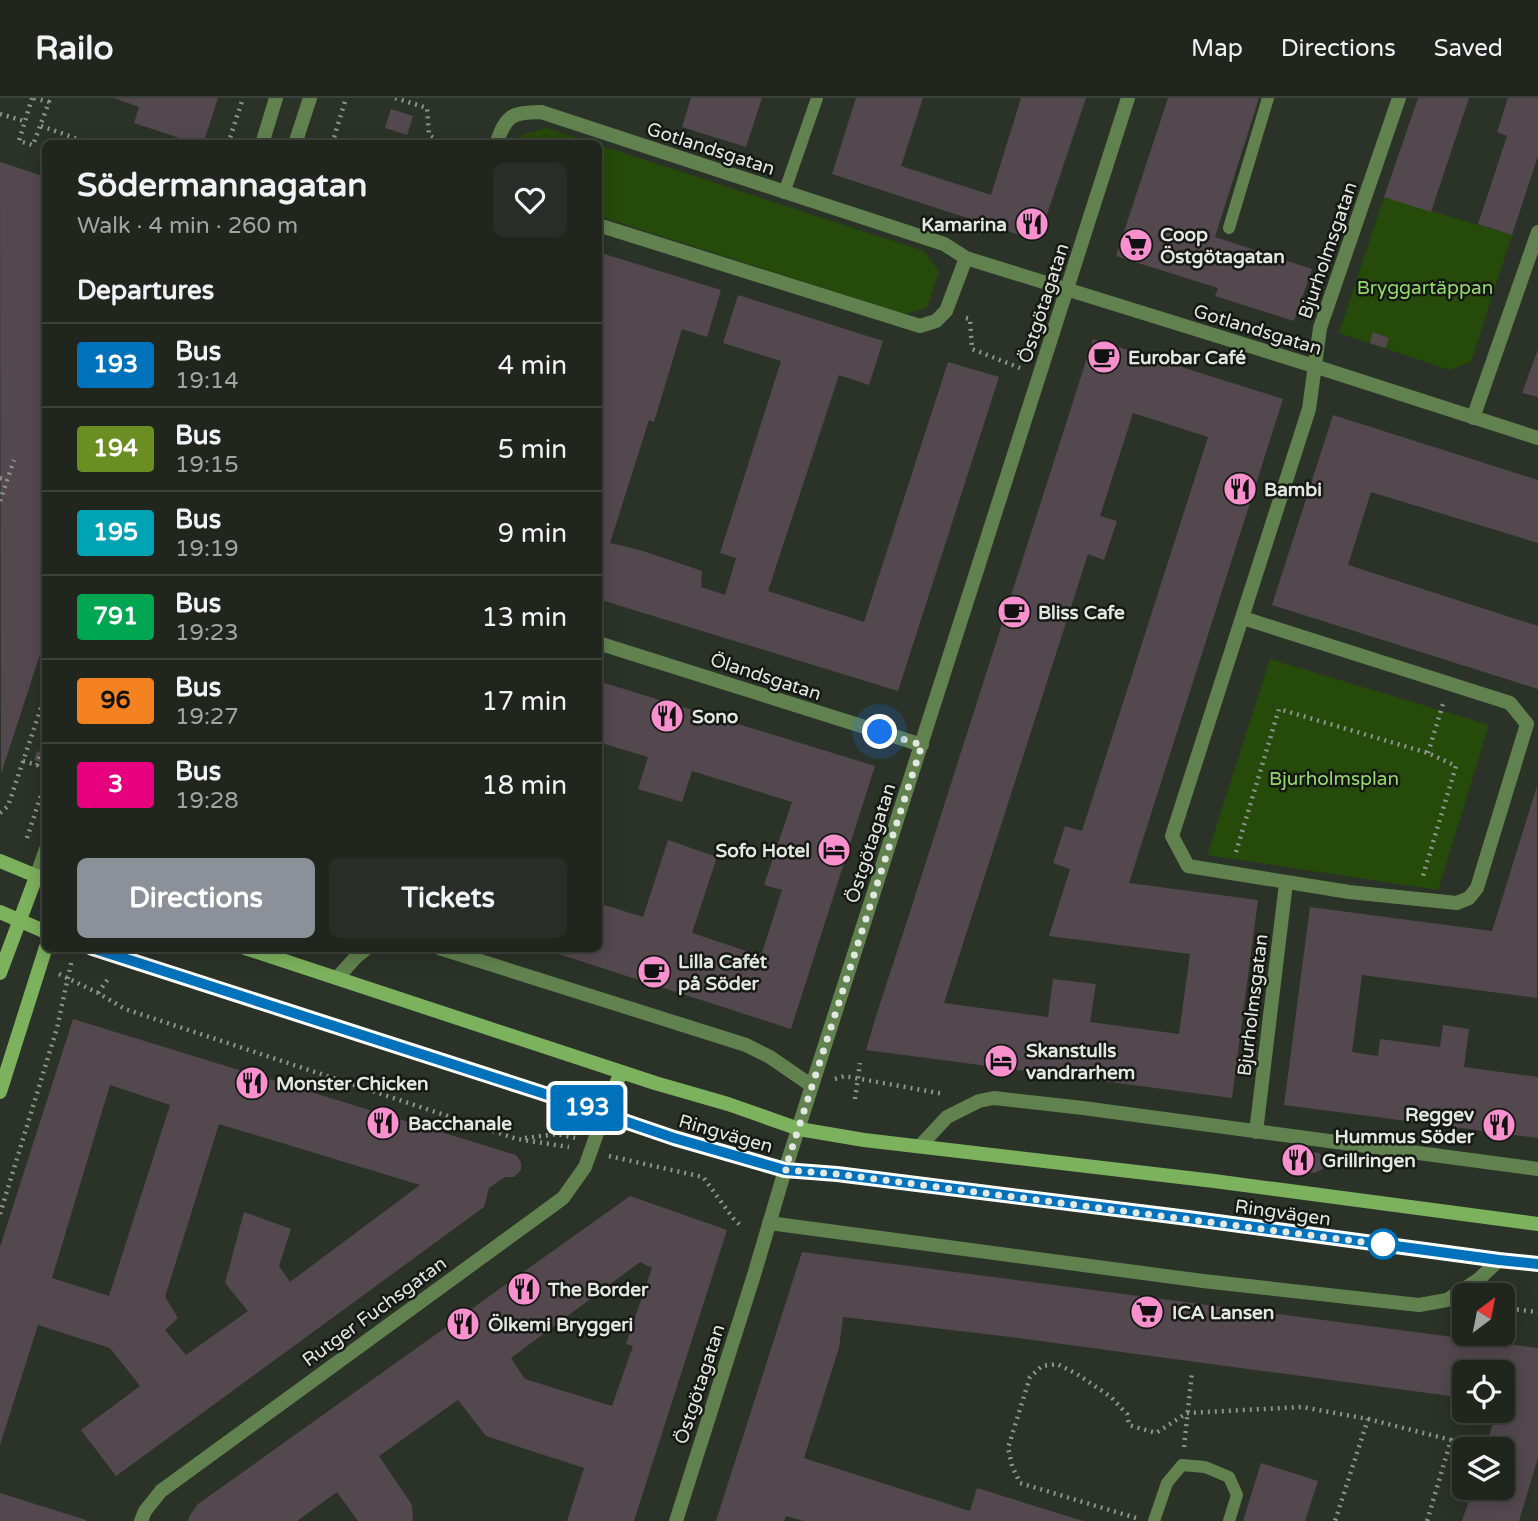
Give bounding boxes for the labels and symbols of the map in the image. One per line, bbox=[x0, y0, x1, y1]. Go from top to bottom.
street label: Gotlandsgatan bbox=[644, 118, 777, 180]
street label: Bjurholmsgatan bbox=[1294, 179, 1362, 322]
restaurant icon: Kamarina bbox=[1013, 205, 1051, 243]
place label: Kamarina bbox=[921, 214, 1007, 236]
place label: Coop Östgötagatan bbox=[1160, 224, 1285, 269]
supermarket icon: Coop Östgötagatan bbox=[1117, 226, 1155, 264]
street label: Östgötagatan bbox=[1014, 241, 1074, 366]
park label: Bryggartäppan bbox=[1357, 277, 1493, 299]
street label: Gotlandsgatan bbox=[1191, 300, 1325, 360]
cafe icon: Eurobar Café bbox=[1085, 338, 1123, 376]
place label: Eurobar Café bbox=[1128, 347, 1246, 369]
restaurant icon: Bambi bbox=[1221, 470, 1259, 508]
place label: Bambi bbox=[1264, 479, 1322, 501]
cafe icon: Bliss Cafe bbox=[995, 593, 1033, 631]
place label: Bliss Cafe bbox=[1038, 602, 1125, 624]
street label: Ölandsgatan bbox=[707, 649, 824, 705]
restaurant icon: Sono bbox=[648, 697, 686, 735]
place label: Sono bbox=[692, 706, 738, 728]
your location bbox=[862, 714, 897, 749]
park label: Bjurholmsplan bbox=[1269, 768, 1399, 790]
street label: Östgötagatan bbox=[841, 781, 901, 906]
hotel icon: Sofo Hotel bbox=[815, 831, 853, 869]
place label: Sofo Hotel bbox=[715, 840, 810, 862]
street label: Bjurholmsgatan bbox=[1233, 933, 1273, 1077]
place label: Lilla Cafét på Söder bbox=[678, 951, 768, 996]
cafe icon: Lilla Cafét på Söder bbox=[635, 953, 673, 991]
place label: Skanstulls vandrarhem bbox=[1026, 1040, 1135, 1084]
hotel icon: Skanstulls vandrarhem bbox=[982, 1042, 1020, 1080]
restaurant icon: Monster Chicken bbox=[233, 1064, 271, 1102]
place label: Monster Chicken bbox=[276, 1073, 429, 1095]
line badge: 193 bbox=[547, 1085, 627, 1131]
restaurant icon: Bacchanale bbox=[364, 1104, 402, 1142]
place label: Reggev Hummus Söder bbox=[1335, 1104, 1475, 1148]
restaurant icon: Reggev Hummus Söder bbox=[1480, 1106, 1518, 1144]
street label: Ringvägen bbox=[676, 1110, 775, 1158]
place label: Bacchanale bbox=[408, 1113, 512, 1135]
restaurant icon: Grillringen bbox=[1279, 1141, 1317, 1179]
place label: Grillringen bbox=[1322, 1150, 1416, 1173]
street label: Ringvägen bbox=[1233, 1195, 1332, 1231]
unlabelled marker bbox=[1368, 1229, 1398, 1259]
street label: Rutger Fuchsgatan bbox=[298, 1252, 451, 1371]
restaurant icon: The Border bbox=[505, 1270, 543, 1308]
place label: The Border bbox=[547, 1279, 649, 1301]
north arrow bbox=[1452, 1283, 1516, 1346]
supermarket icon: ICA Lansen bbox=[1128, 1293, 1166, 1331]
place label: ICA Lansen bbox=[1172, 1302, 1274, 1324]
restaurant icon: Ölkemi Bryggeri bbox=[444, 1305, 482, 1343]
place label: Ölkemi Bryggeri bbox=[488, 1313, 633, 1337]
street label: Östgötagatan bbox=[670, 1322, 730, 1447]

